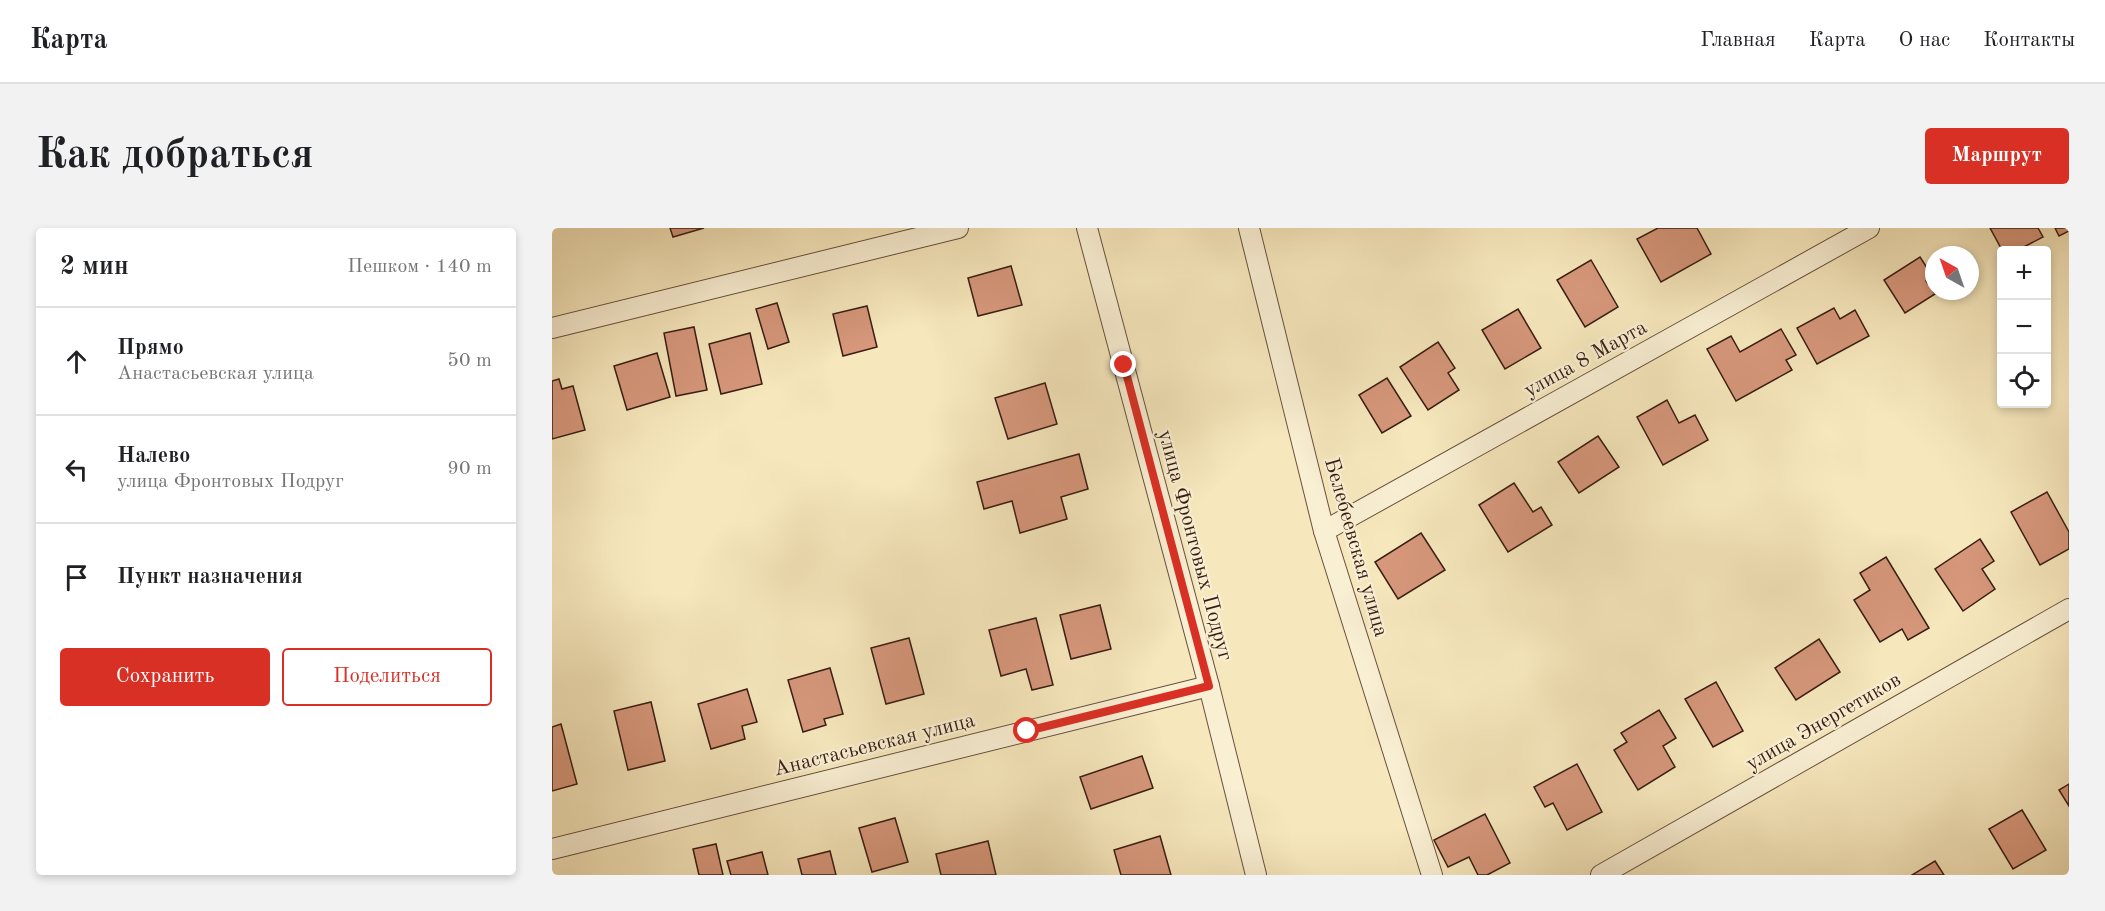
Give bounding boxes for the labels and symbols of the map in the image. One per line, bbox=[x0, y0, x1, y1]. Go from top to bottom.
north arrow bbox=[1925, 246, 1979, 300]
street label: улица 8 Марта bbox=[1521, 317, 1651, 402]
route end bbox=[1110, 351, 1136, 377]
street label: улица Фронтовых Подруг bbox=[1154, 428, 1236, 663]
street label: Белебеевская улица bbox=[1320, 456, 1391, 639]
street label: улица Энергетиков bbox=[1743, 669, 1905, 775]
street label: Анастасьевская улица bbox=[772, 710, 977, 781]
route start bbox=[1013, 717, 1039, 743]

